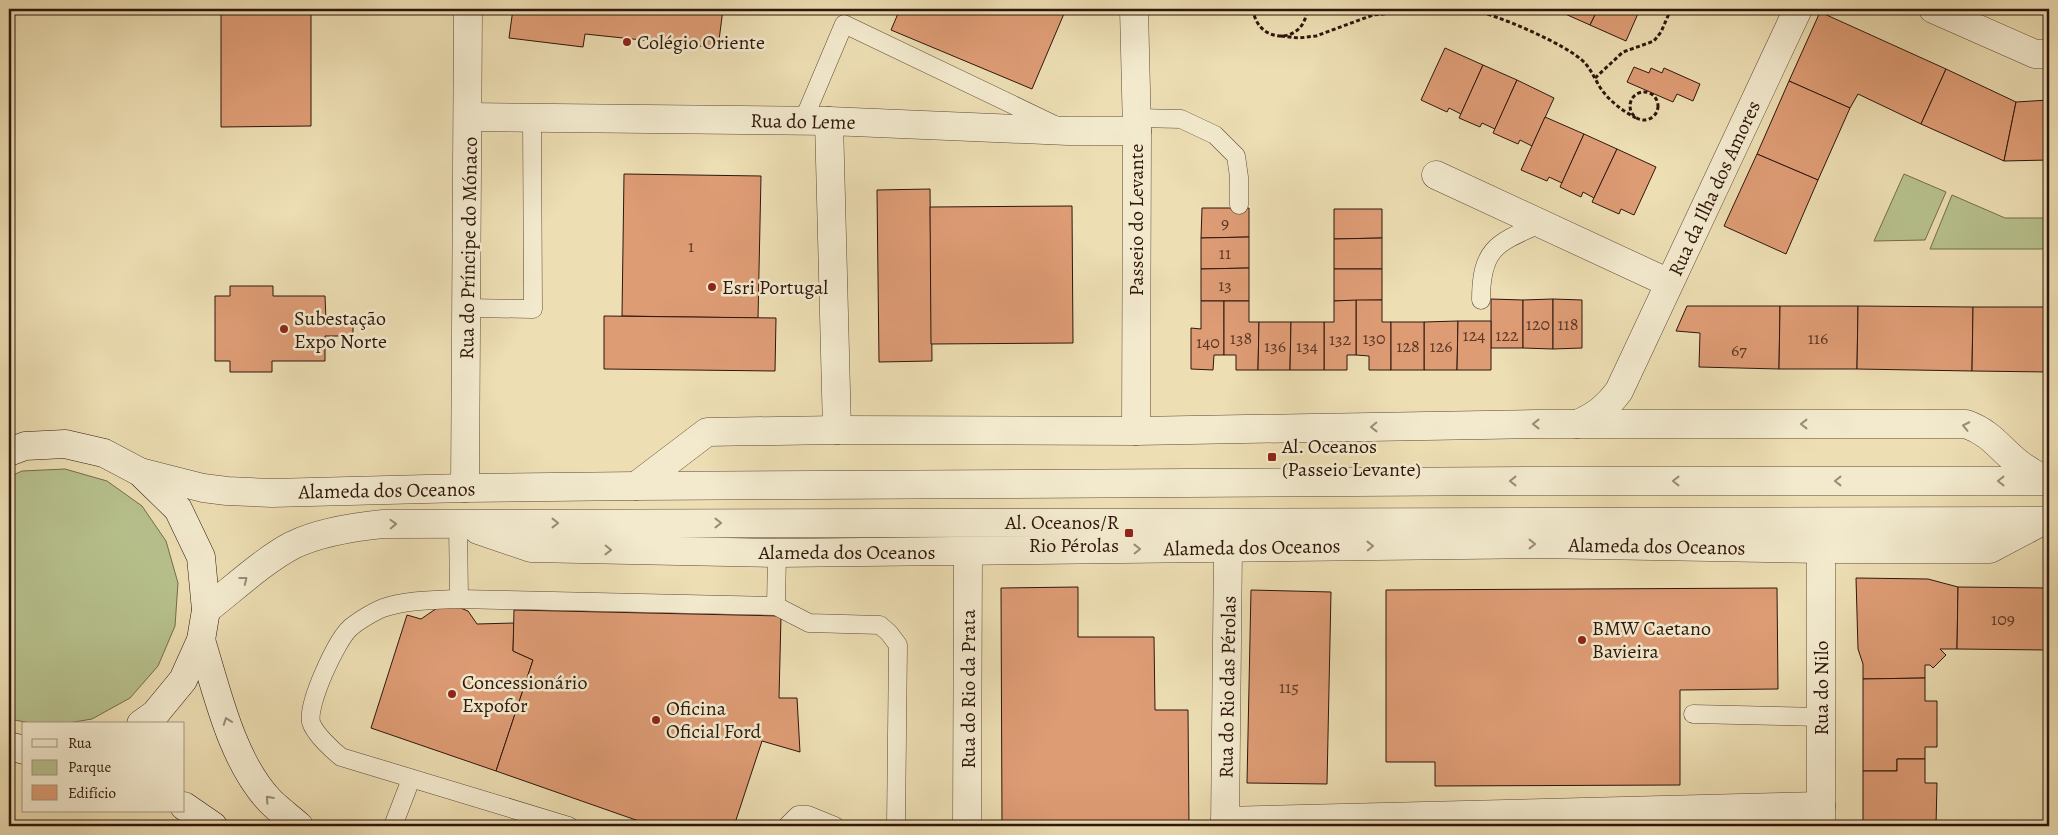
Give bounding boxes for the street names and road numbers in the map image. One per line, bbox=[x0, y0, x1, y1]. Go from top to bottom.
street label: Rua da Ilha dos Amores bbox=[1662, 96, 1767, 280]
street label: Rua do Leme bbox=[750, 107, 856, 136]
street label: Rua do Príncipe do Mónaco bbox=[453, 136, 484, 360]
street label: Passeio do Levante bbox=[1123, 144, 1150, 296]
street label: Alameda dos Oceanos bbox=[297, 475, 476, 506]
street label: Alameda dos Oceanos bbox=[1567, 531, 1746, 562]
street label: Alameda dos Oceanos bbox=[1162, 532, 1341, 563]
street label: Alameda dos Oceanos bbox=[757, 539, 936, 566]
street label: Rua do Rio das Pérolas bbox=[1212, 595, 1243, 779]
street label: Rua do Rio da Prata bbox=[955, 609, 982, 769]
street label: Rua do Nilo bbox=[1808, 640, 1835, 736]

